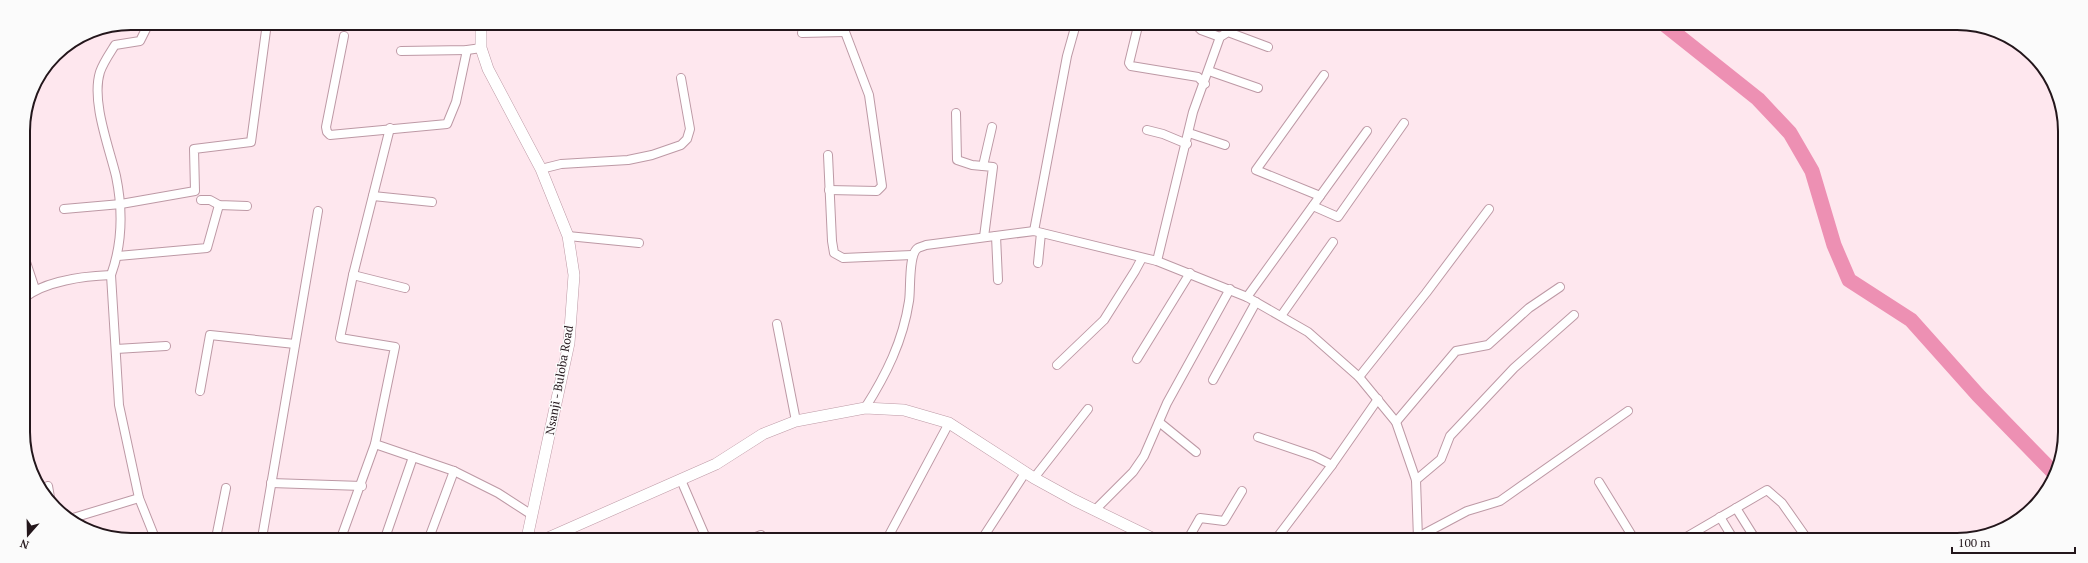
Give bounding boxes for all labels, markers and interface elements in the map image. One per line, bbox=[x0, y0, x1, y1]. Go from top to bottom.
street label: Nsanji - Buloba Road bbox=[542, 324, 576, 436]
north arrow bbox=[8, 515, 48, 555]
scale bar bbox=[1952, 529, 2075, 555]
text: 100 m bbox=[1958, 535, 1991, 550]
text: N bbox=[18, 536, 31, 552]

